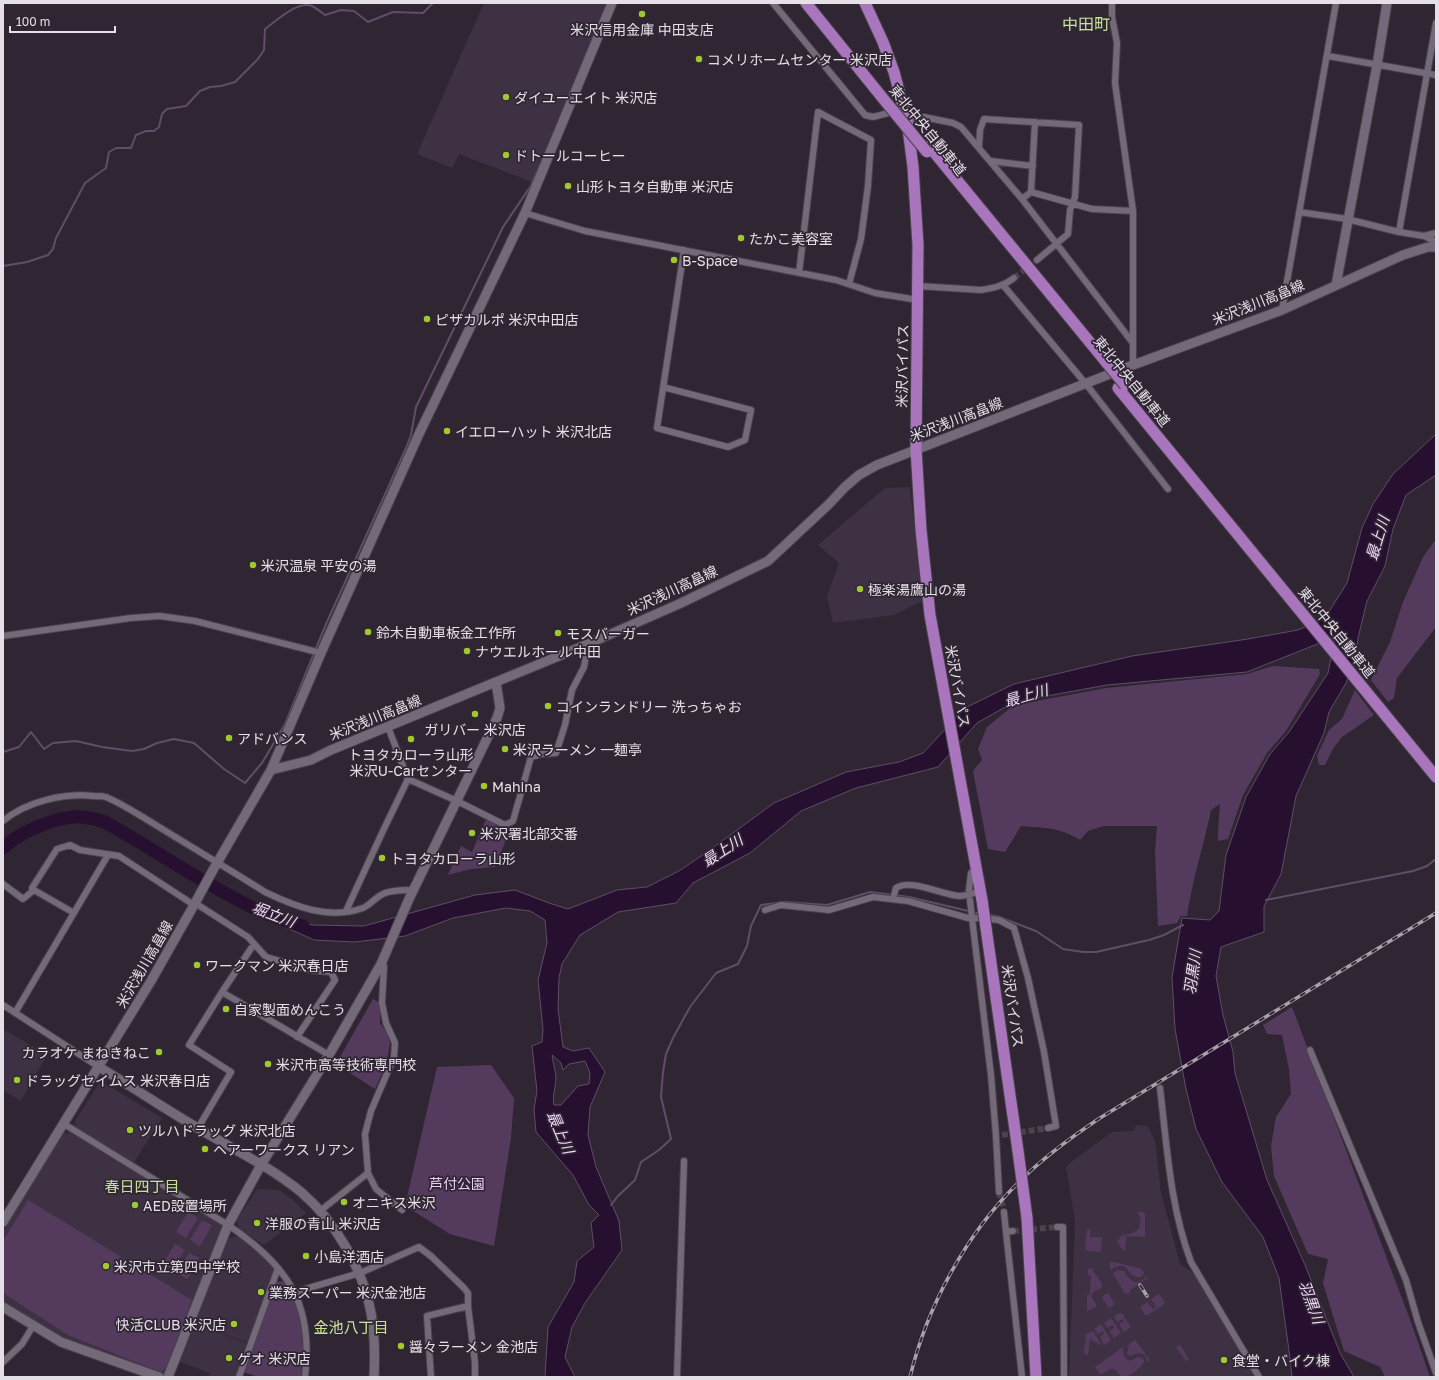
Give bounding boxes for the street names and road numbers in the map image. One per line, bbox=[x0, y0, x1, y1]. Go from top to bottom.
street label: 東北中央自動車道 bbox=[886, 81, 970, 179]
street label: 米沢浅川高畠線 bbox=[1209, 276, 1307, 328]
street label: 米沢バイパス bbox=[893, 324, 911, 408]
street label: 東北中央自動車道 bbox=[1090, 332, 1174, 430]
street label: 米沢浅川高畠線 bbox=[907, 394, 1005, 444]
street label: 米沢浅川高畠線 bbox=[624, 562, 720, 618]
street label: 東北中央自動車道 bbox=[1295, 583, 1379, 681]
street label: 米沢バイパス bbox=[942, 643, 974, 729]
street label: 米沢浅川高畠線 bbox=[326, 691, 424, 743]
street label: 米沢浅川高畠線 bbox=[112, 917, 176, 1011]
street label: 米沢バイパス bbox=[999, 963, 1027, 1049]

